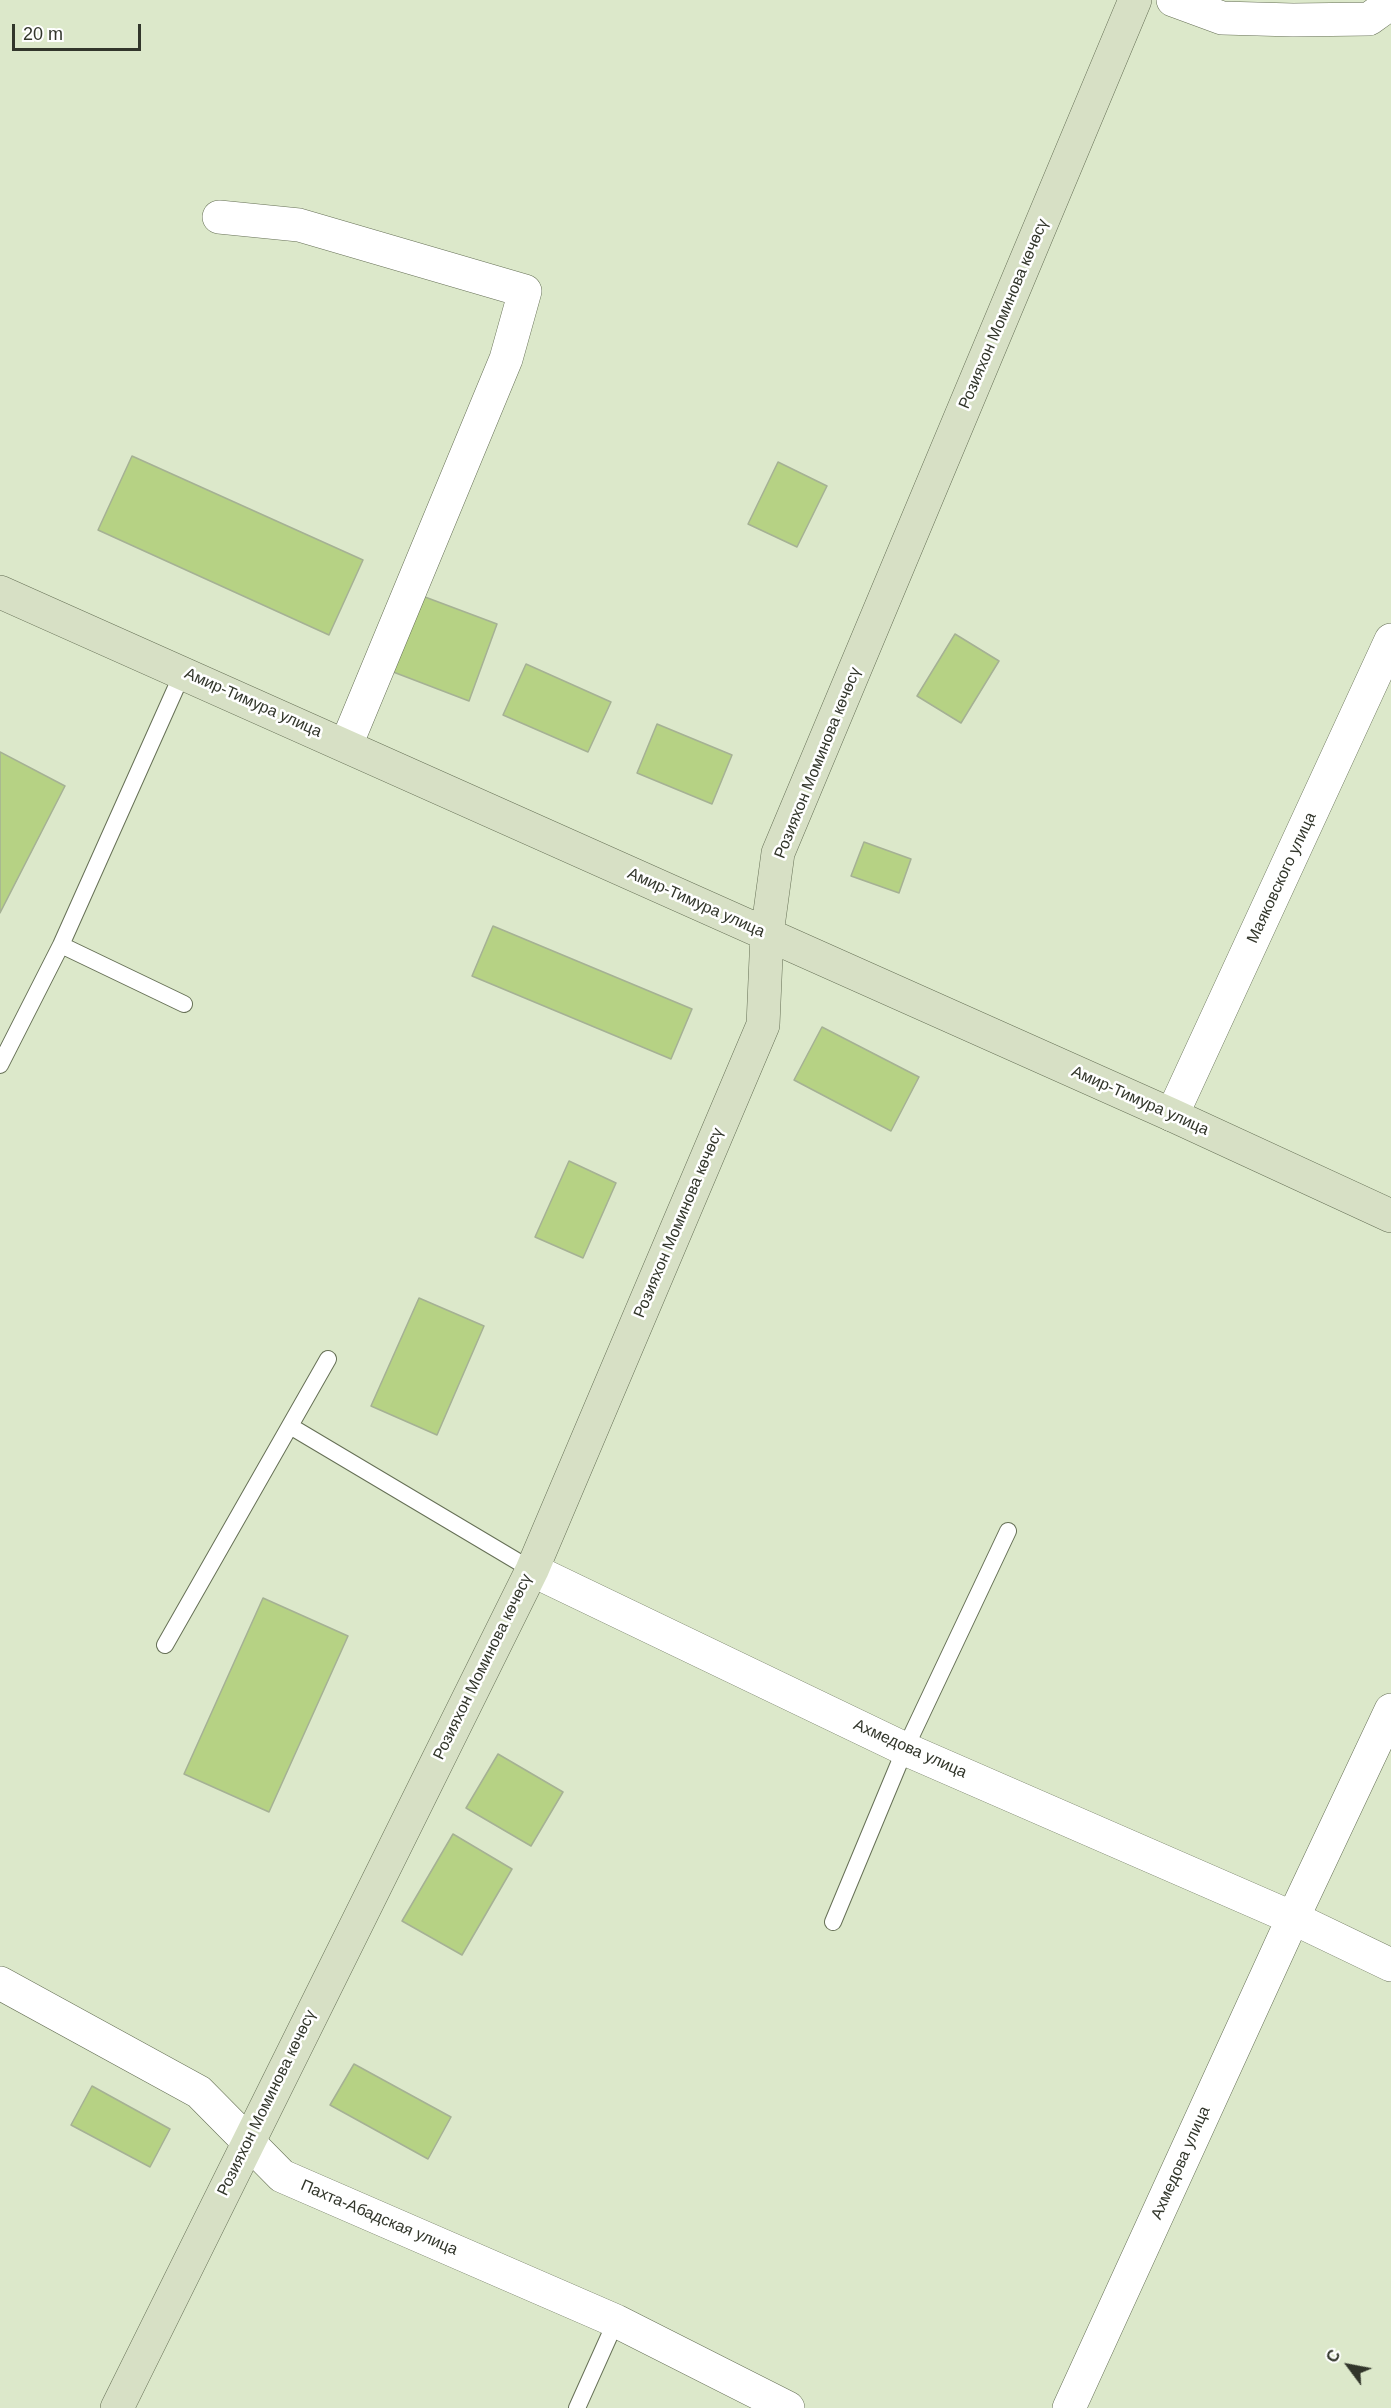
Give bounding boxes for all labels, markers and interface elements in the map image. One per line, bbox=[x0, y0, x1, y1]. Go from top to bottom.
scale bar bbox=[15, 12, 144, 50]
text: 20 m bbox=[23, 24, 63, 44]
street label: Розияхон Моминова көчөсү bbox=[955, 216, 1053, 412]
street label: Амир-Тимура улица bbox=[181, 664, 325, 742]
street label: Розияхон Моминова көчөсү bbox=[771, 665, 865, 861]
street label: Маяковского улица bbox=[1243, 809, 1321, 947]
street label: Амир-Тимура улица bbox=[624, 864, 768, 942]
street label: Амир-Тимура улица bbox=[1068, 1062, 1212, 1140]
street label: Розияхон Моминова көчөсү bbox=[630, 1125, 728, 1321]
street label: Розияхон Моминова көчөсү bbox=[430, 1571, 536, 1763]
street label: Ахмедова улица bbox=[850, 1715, 970, 1783]
street label: Розияхон Моминова көчөсү bbox=[214, 2007, 320, 2199]
street label: Ахмедова улица bbox=[1147, 2103, 1215, 2223]
street label: Пахта-Абадская улица bbox=[298, 2176, 460, 2260]
north arrow bbox=[1319, 2336, 1379, 2396]
text: С bbox=[1323, 2347, 1344, 2366]

